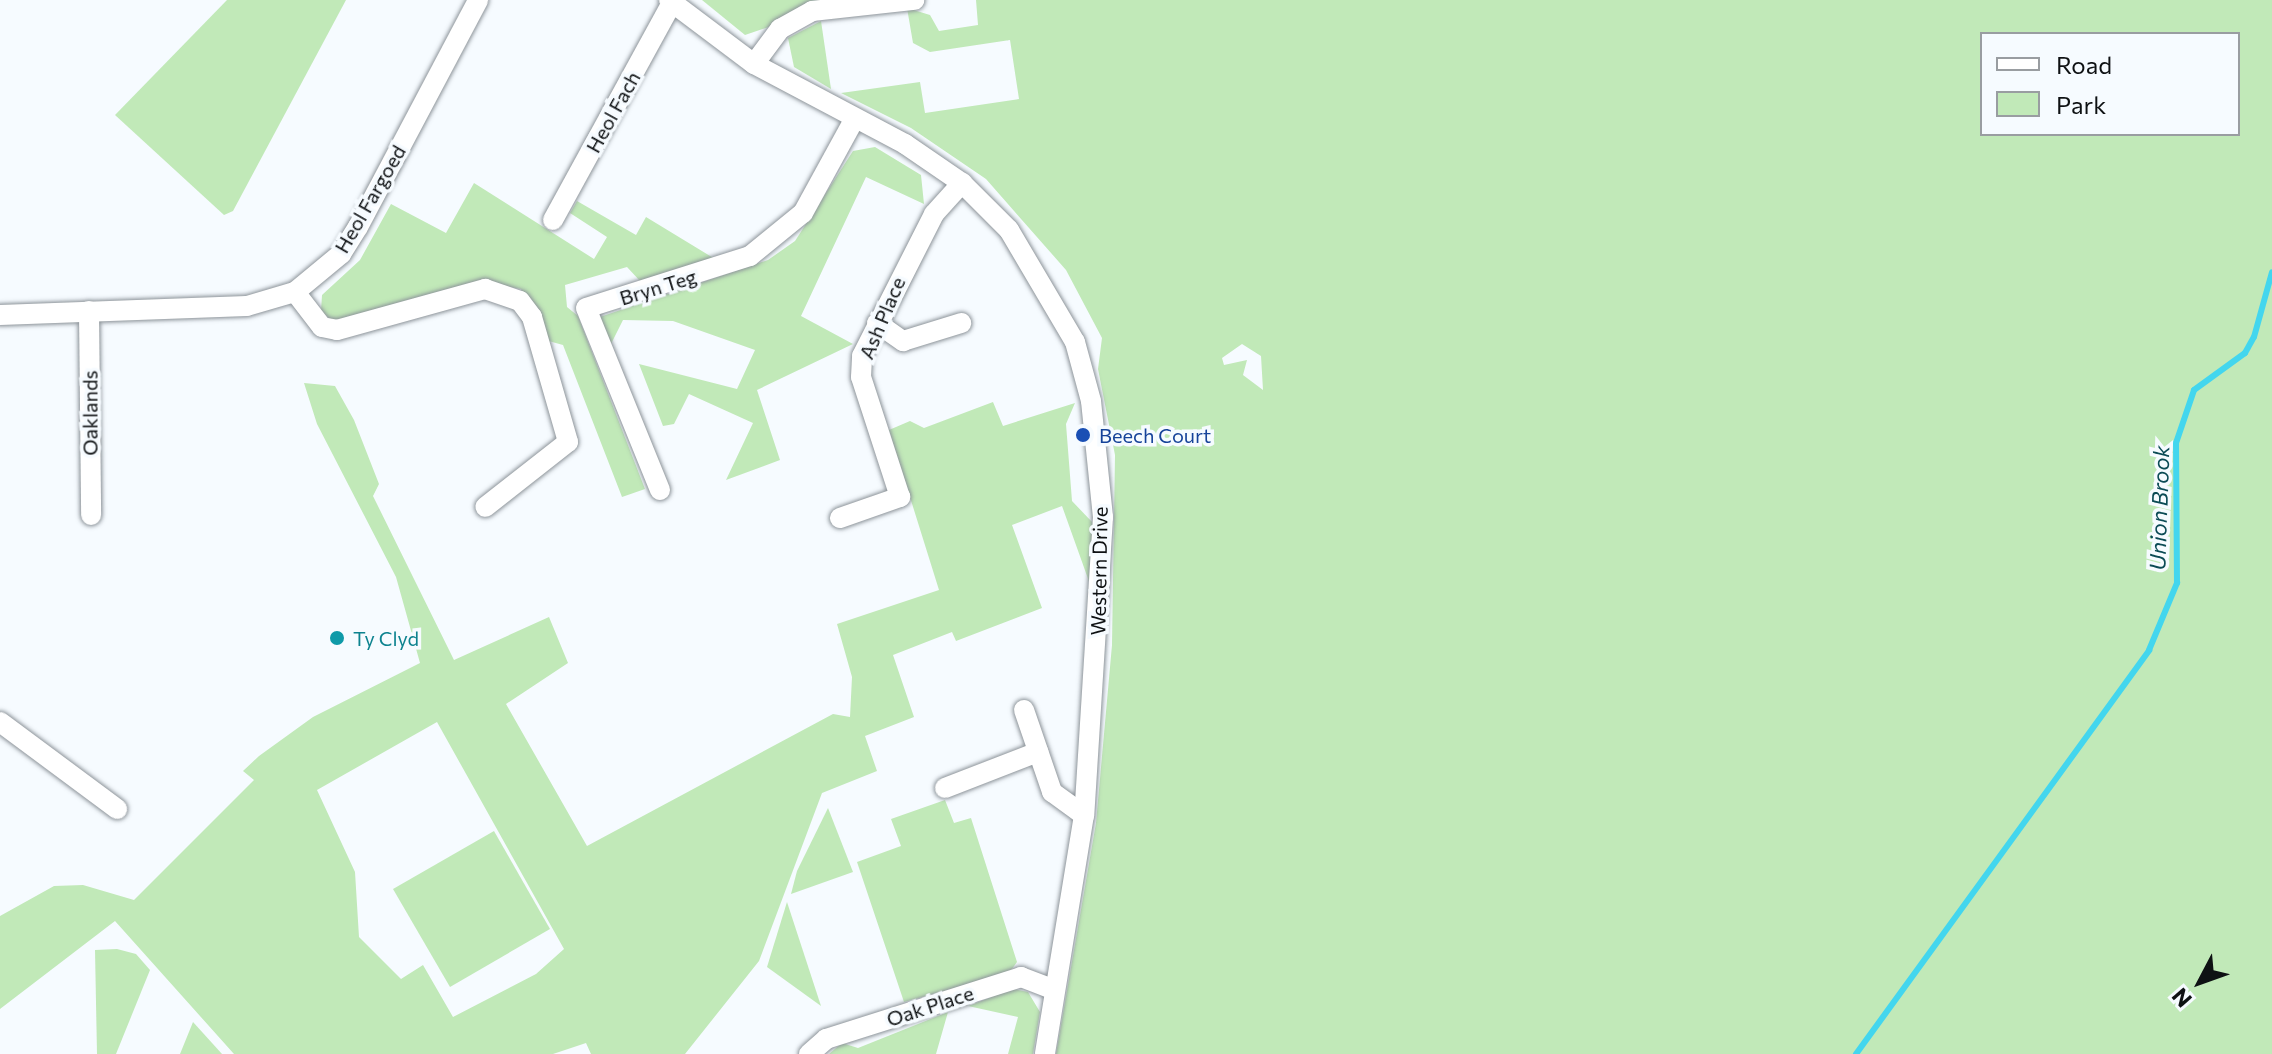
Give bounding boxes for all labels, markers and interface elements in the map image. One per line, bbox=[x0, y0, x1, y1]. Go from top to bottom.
legend bbox=[1980, 32, 2240, 136]
text: Road bbox=[2056, 50, 2112, 79]
street label: Heol Fach bbox=[581, 67, 645, 157]
text: Park bbox=[2056, 90, 2106, 119]
street label: Heol Fargoed bbox=[329, 141, 411, 257]
street label: Bryn Teg bbox=[617, 264, 699, 310]
street label: Ash Place bbox=[854, 273, 910, 363]
street label: Oaklands bbox=[78, 370, 102, 456]
place label: Beech Court bbox=[1099, 423, 1211, 447]
marker: Beech Court bbox=[1074, 426, 1092, 444]
water label: Union Brook bbox=[2144, 445, 2174, 571]
street label: Western Drive bbox=[1086, 506, 1112, 636]
place label: Ty Clyd bbox=[353, 626, 419, 650]
marker: Ty Clyd bbox=[328, 629, 346, 647]
north arrow bbox=[2160, 942, 2240, 1022]
street label: Oak Place bbox=[883, 981, 977, 1031]
text: N bbox=[2166, 983, 2197, 1013]

